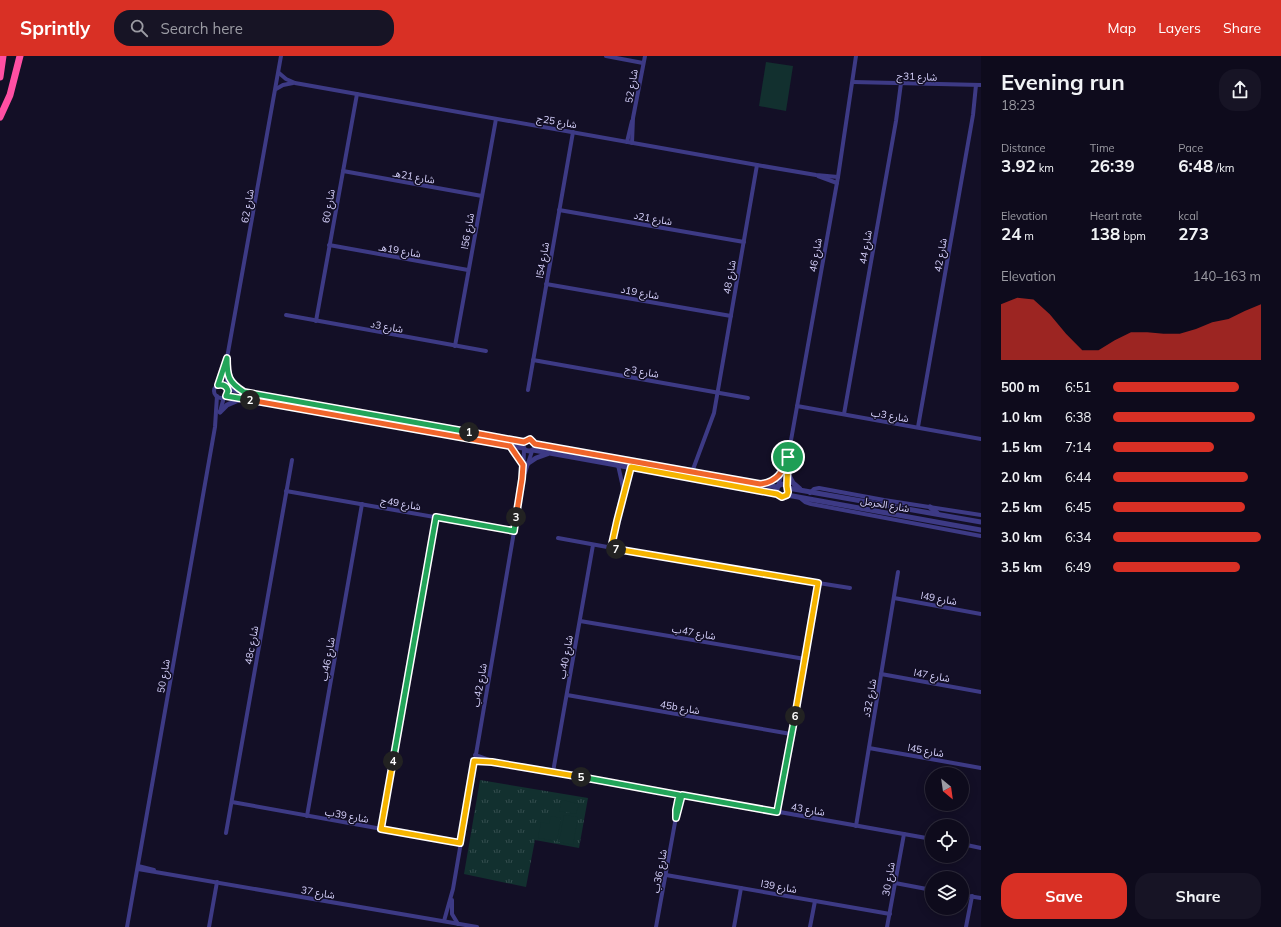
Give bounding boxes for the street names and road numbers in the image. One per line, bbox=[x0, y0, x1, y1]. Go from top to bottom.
street label: شارع 52 bbox=[622, 68, 642, 104]
street label: شارع 31ج bbox=[896, 69, 938, 85]
street label: شارع 25ج bbox=[536, 112, 578, 132]
street label: شارع 21هـ bbox=[392, 166, 436, 188]
street label: شارع 62 bbox=[238, 188, 258, 224]
street label: شارع 60 bbox=[319, 188, 339, 224]
street label: شارع 21د bbox=[632, 209, 673, 229]
street label: شارع 56ا bbox=[458, 212, 478, 250]
street label: شارع 44 bbox=[856, 229, 876, 265]
street label: شارع 46 bbox=[806, 237, 826, 273]
street label: شارع 42 bbox=[931, 237, 951, 273]
street label: شارع 19هـ bbox=[378, 240, 422, 262]
street label: شارع 54ا bbox=[533, 241, 553, 279]
street label: شارع 48 bbox=[720, 259, 740, 295]
street label: شارع 19د bbox=[619, 283, 660, 303]
street label: شارع 3د bbox=[369, 317, 404, 337]
street label: شارع 3ج bbox=[624, 362, 660, 382]
street label: شارع 3ب bbox=[870, 406, 910, 426]
street label: شارع 49ج bbox=[380, 494, 422, 514]
street label: شارع الحرمل bbox=[859, 494, 911, 516]
street label: شارع 49ا bbox=[920, 589, 958, 609]
street label: شارع 47ب bbox=[671, 622, 717, 644]
street label: 48c شارع bbox=[242, 625, 262, 666]
street label: شارع 40ب bbox=[555, 634, 577, 680]
street label: شارع 46ب bbox=[317, 636, 339, 682]
street label: شارع 50 bbox=[154, 658, 174, 694]
street label: شارع 42ب bbox=[469, 662, 491, 708]
street label: شارع 47ا bbox=[913, 666, 951, 686]
street label: شارع 32د bbox=[860, 678, 880, 719]
street label: 45b شارع bbox=[659, 698, 701, 718]
street label: شارع 45ا bbox=[907, 741, 945, 761]
street label: شارع 43 bbox=[790, 800, 826, 820]
street label: شارع 39ب bbox=[324, 805, 370, 827]
street label: شارع 36ب bbox=[649, 848, 671, 894]
street label: شارع 30 bbox=[879, 861, 899, 897]
street label: شارع 39ا bbox=[760, 877, 798, 897]
street label: شارع 37 bbox=[300, 883, 336, 903]

